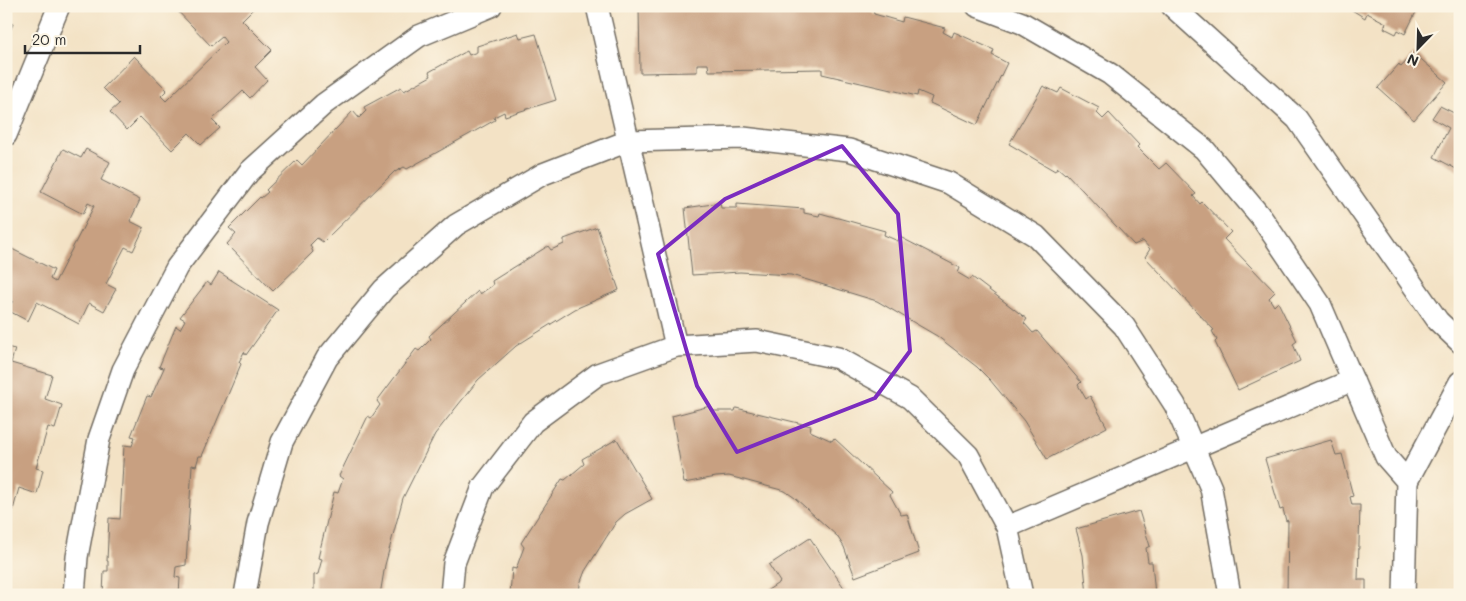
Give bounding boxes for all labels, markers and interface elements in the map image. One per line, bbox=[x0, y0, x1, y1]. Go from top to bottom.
scale bar bbox=[25, 22, 140, 54]
north arrow bbox=[1394, 22, 1444, 72]
text: 20 m bbox=[32, 29, 66, 49]
text: N bbox=[1404, 50, 1421, 71]

